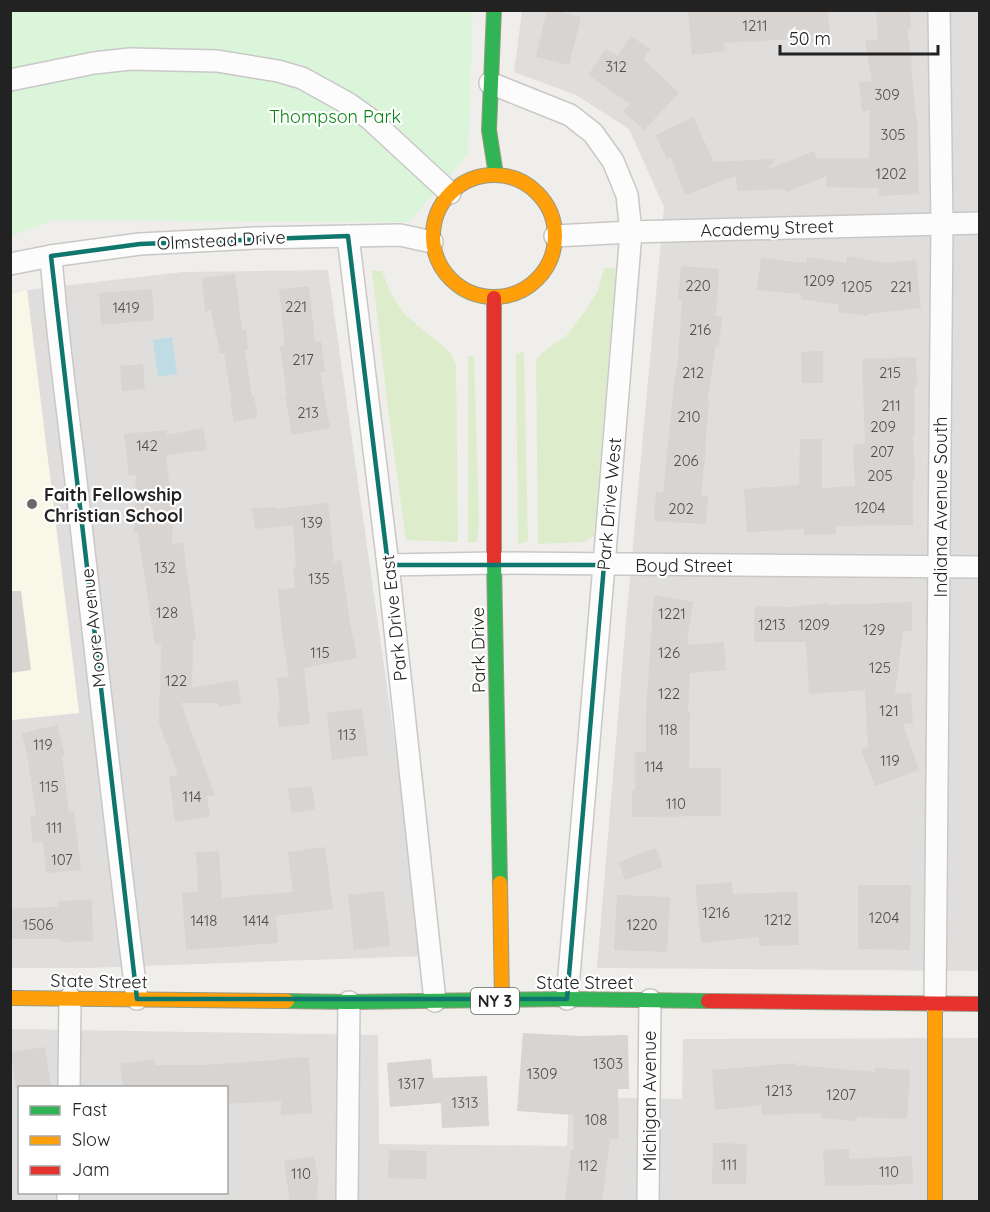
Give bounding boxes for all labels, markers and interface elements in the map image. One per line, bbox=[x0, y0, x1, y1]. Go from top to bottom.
house number: 1211 bbox=[743, 16, 767, 35]
scale bar bbox=[780, 18, 938, 56]
text: 50 m bbox=[789, 27, 831, 50]
house number: 312 bbox=[605, 57, 627, 76]
house number: 309 bbox=[874, 85, 900, 104]
park label: Thompson Park bbox=[269, 105, 401, 128]
house number: 305 bbox=[881, 125, 905, 144]
house number: 1202 bbox=[875, 164, 907, 183]
street label: Academy Street bbox=[700, 214, 834, 242]
street label: Olmstead Drive bbox=[156, 225, 286, 255]
house number: 1209 bbox=[803, 271, 835, 290]
house number: 220 bbox=[685, 276, 711, 295]
house number: 1205 bbox=[842, 277, 872, 296]
house number: 221 bbox=[890, 277, 912, 296]
house number: 221 bbox=[285, 297, 307, 316]
house number: 1419 bbox=[112, 298, 140, 317]
house number: 216 bbox=[689, 320, 711, 339]
house number: 217 bbox=[292, 350, 314, 369]
house number: 212 bbox=[682, 363, 704, 382]
house number: 215 bbox=[879, 363, 901, 382]
house number: 211 bbox=[881, 396, 901, 415]
house number: 213 bbox=[297, 403, 319, 422]
house number: 210 bbox=[678, 407, 700, 426]
house number: 209 bbox=[870, 417, 896, 436]
street label: Indiana Avenue South bbox=[929, 417, 952, 597]
house number: 142 bbox=[136, 436, 158, 455]
street label: Park Drive West bbox=[592, 437, 626, 571]
house number: 207 bbox=[870, 442, 894, 461]
house number: 206 bbox=[673, 451, 699, 470]
house number: 205 bbox=[867, 466, 893, 485]
place label: Faith Fellowship Christian School bbox=[44, 483, 183, 527]
marker: Faith Fellowship Christian School bbox=[25, 497, 39, 511]
house number: 1204 bbox=[855, 498, 885, 517]
house number: 202 bbox=[668, 499, 694, 518]
house number: 139 bbox=[301, 513, 323, 532]
street label: Park Drive East bbox=[376, 554, 412, 682]
street label: Boyd Street bbox=[635, 554, 733, 577]
house number: 132 bbox=[154, 558, 176, 577]
street label: Moore Avenue bbox=[75, 567, 111, 689]
house number: 135 bbox=[308, 569, 330, 588]
house number: 128 bbox=[156, 603, 178, 622]
house number: 1221 bbox=[658, 604, 686, 623]
street label: Park Drive bbox=[466, 607, 490, 693]
house number: 1213 bbox=[758, 615, 786, 634]
house number: 1209 bbox=[798, 615, 830, 634]
house number: 129 bbox=[863, 620, 885, 639]
house number: 115 bbox=[310, 643, 330, 662]
house number: 126 bbox=[658, 643, 680, 662]
house number: 125 bbox=[869, 658, 891, 677]
house number: 122 bbox=[165, 671, 187, 690]
house number: 122 bbox=[658, 684, 680, 703]
house number: 121 bbox=[879, 701, 899, 720]
house number: 118 bbox=[658, 720, 678, 739]
house number: 113 bbox=[338, 725, 357, 744]
house number: 119 bbox=[33, 735, 53, 754]
house number: 119 bbox=[880, 751, 900, 770]
house number: 114 bbox=[645, 757, 663, 776]
house number: 115 bbox=[39, 777, 59, 796]
house number: 114 bbox=[183, 787, 201, 806]
house number: 110 bbox=[666, 794, 686, 813]
house number: 111 bbox=[46, 818, 62, 837]
house number: 107 bbox=[51, 850, 73, 869]
house number: 1216 bbox=[702, 903, 730, 922]
house number: 1204 bbox=[869, 908, 899, 927]
house number: 1212 bbox=[764, 910, 792, 929]
house number: 1418 bbox=[191, 911, 217, 930]
house number: 1414 bbox=[243, 911, 269, 930]
house number: 1506 bbox=[23, 915, 53, 934]
house number: 1220 bbox=[626, 915, 658, 934]
street label: State Street bbox=[50, 969, 148, 993]
street label: State Street bbox=[536, 971, 634, 994]
road number: NY 3 bbox=[471, 988, 519, 1014]
street label: Michigan Avenue bbox=[638, 1030, 661, 1172]
house number: 1303 bbox=[593, 1054, 623, 1073]
house number: 1309 bbox=[527, 1064, 557, 1083]
house number: 1317 bbox=[398, 1074, 425, 1093]
house number: 1213 bbox=[765, 1081, 793, 1100]
house number: 1207 bbox=[826, 1085, 856, 1104]
legend bbox=[18, 1086, 228, 1194]
house number: 1313 bbox=[452, 1093, 479, 1112]
text: Fast bbox=[72, 1098, 107, 1121]
house number: 108 bbox=[585, 1110, 607, 1129]
text: Slow bbox=[72, 1128, 110, 1151]
house number: 111 bbox=[721, 1155, 737, 1174]
house number: 112 bbox=[578, 1156, 598, 1175]
text: Jam bbox=[72, 1158, 110, 1181]
house number: 110 bbox=[879, 1162, 899, 1181]
house number: 110 bbox=[291, 1164, 311, 1183]

